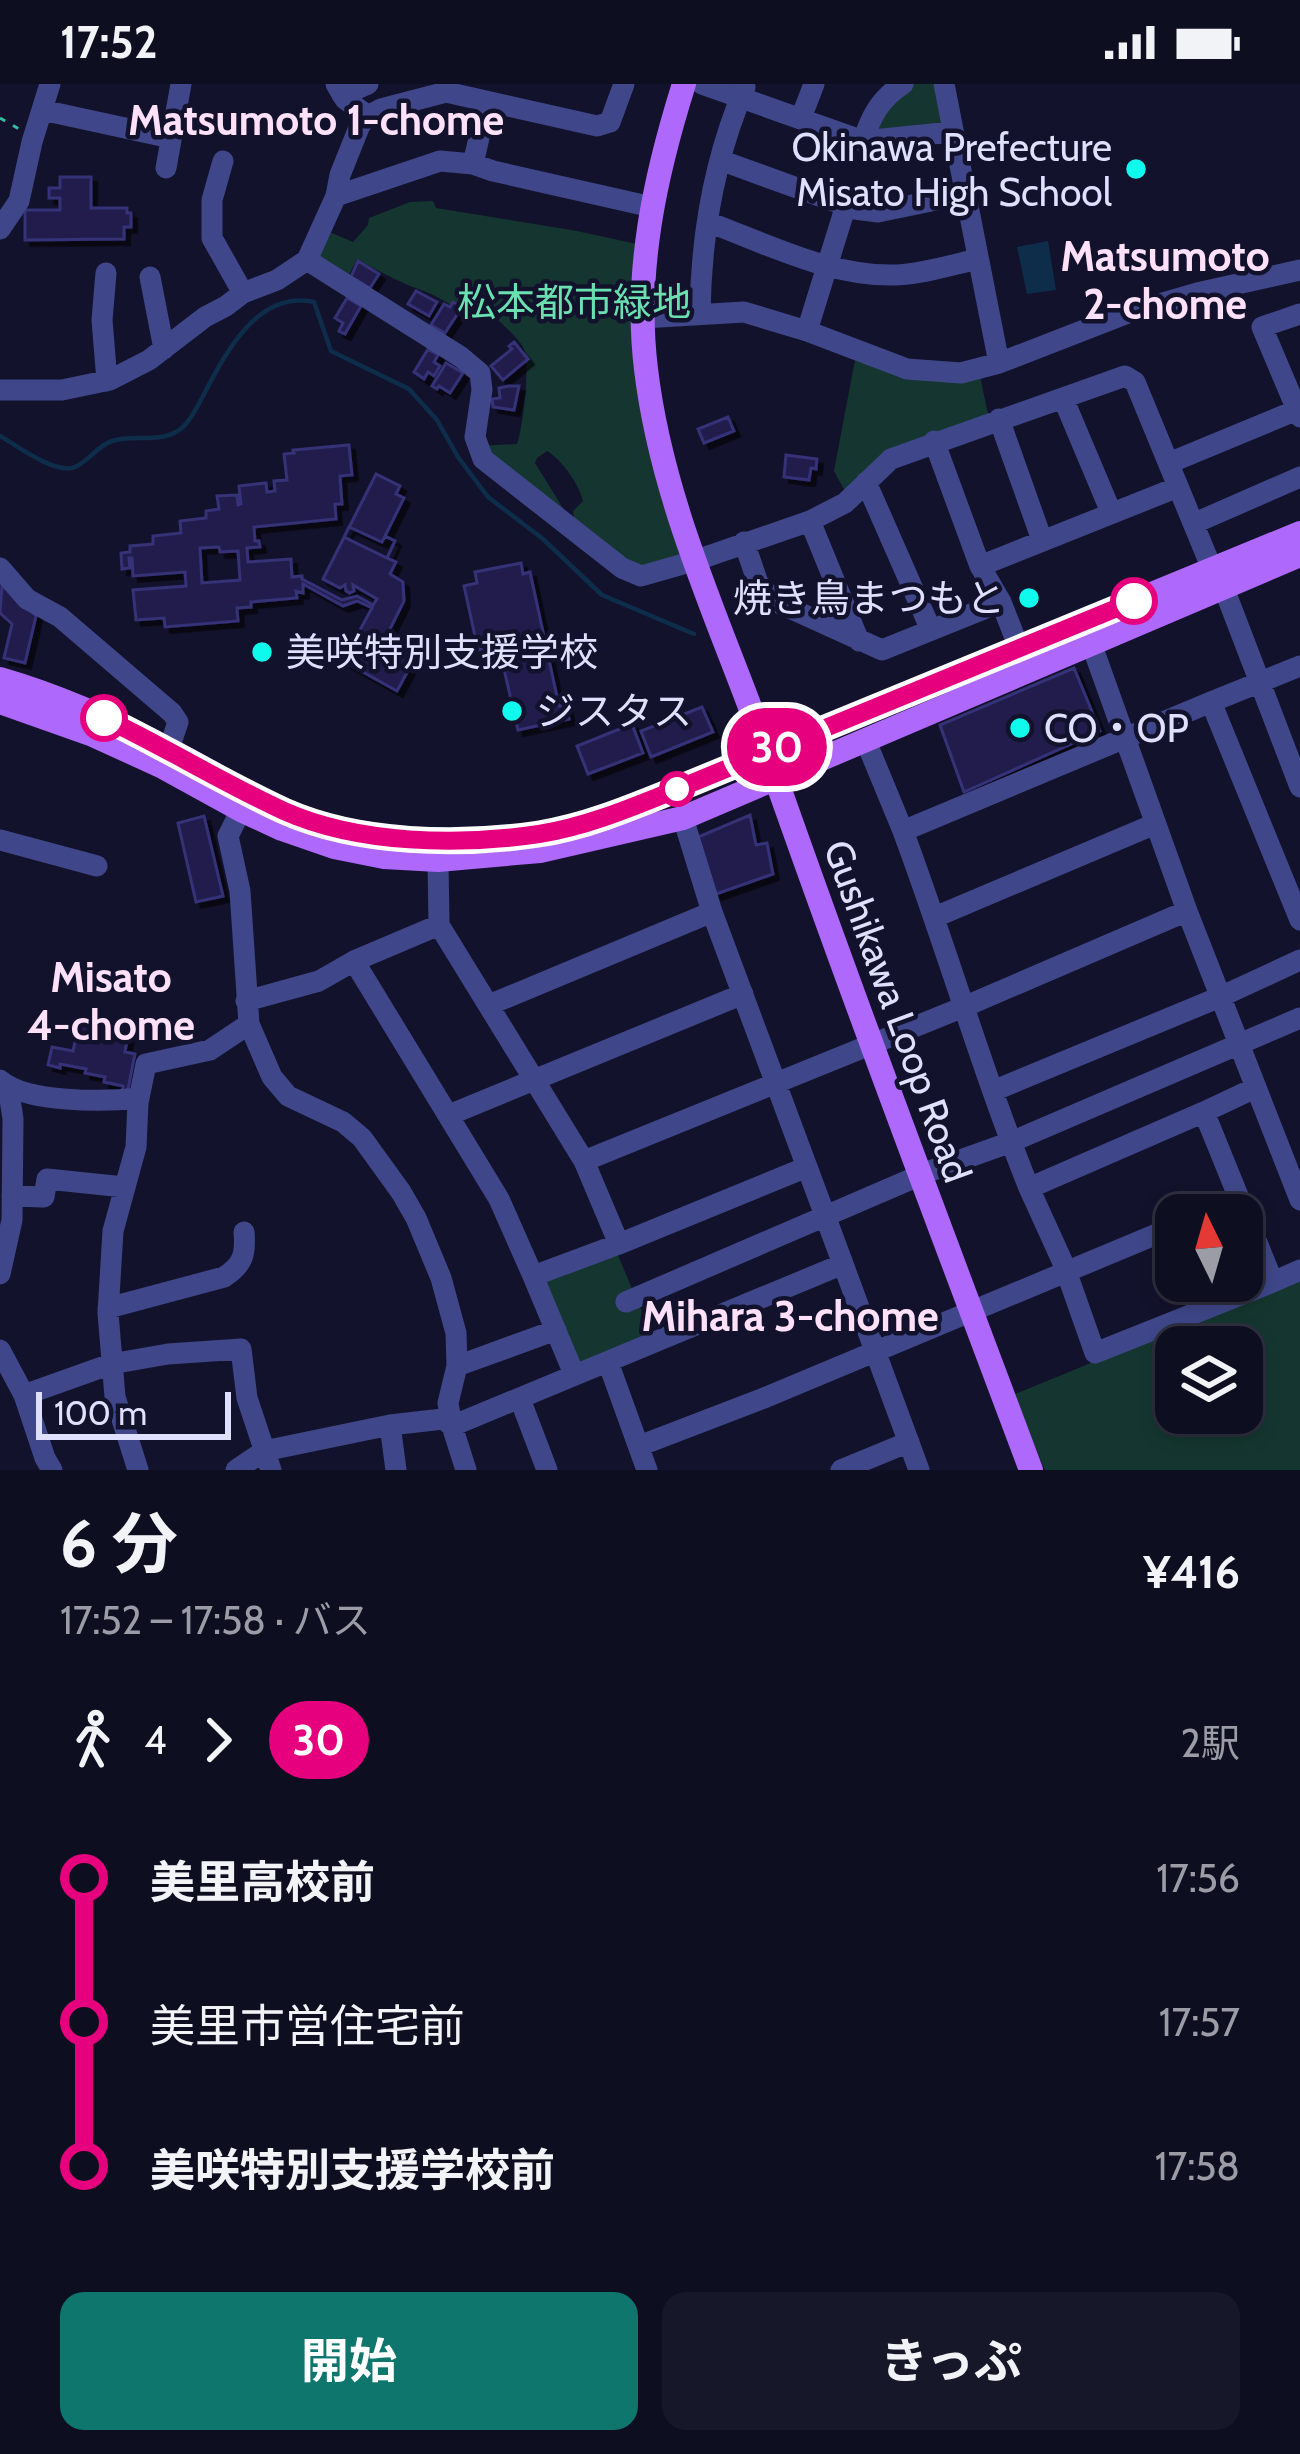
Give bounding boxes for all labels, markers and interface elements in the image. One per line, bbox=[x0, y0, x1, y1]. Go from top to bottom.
text: 17:52 bbox=[60, 15, 158, 69]
district label: Matsumoto 1-chome bbox=[128, 94, 504, 146]
place label: Okinawa Prefecture Misato High School bbox=[791, 123, 1112, 216]
marker: Okinawa Prefecture Misato High School bbox=[1123, 156, 1149, 182]
district label: Matsumoto 2-chome bbox=[1060, 230, 1270, 330]
park label: 松本都市緑地 bbox=[457, 278, 691, 326]
place label: 焼き鳥まつもと bbox=[733, 574, 1005, 622]
unlabelled marker bbox=[1112, 579, 1156, 623]
marker: 焼き鳥まつもと bbox=[1016, 585, 1042, 611]
place label: 美咲特別支援学校 bbox=[286, 628, 598, 676]
marker: 美咲特別支援学校 bbox=[249, 639, 275, 665]
place label: ジスタス bbox=[536, 687, 692, 735]
unlabelled marker bbox=[82, 696, 126, 740]
marker: ジスタス bbox=[499, 698, 525, 724]
place label: CO・OP bbox=[1044, 704, 1189, 752]
line badge: 30 bbox=[723, 708, 831, 786]
marker: CO・OP bbox=[1007, 715, 1033, 741]
text: 30 bbox=[751, 721, 803, 773]
unlabelled marker bbox=[661, 773, 693, 805]
street label: Gushikawa Loop Road bbox=[814, 834, 982, 1188]
district label: Misato 4-chome bbox=[27, 951, 195, 1051]
north arrow bbox=[1155, 1194, 1263, 1302]
map controls bbox=[1155, 1194, 1263, 1434]
district label: Mihara 3-chome bbox=[641, 1290, 939, 1342]
button: layers bbox=[1155, 1326, 1263, 1434]
scale bar bbox=[36, 1386, 231, 1439]
text: 100 m bbox=[54, 1393, 147, 1433]
text: 6 分 bbox=[60, 1503, 178, 1584]
text: ¥416 bbox=[1143, 1545, 1240, 1599]
text: 17:52 – 17:58 · バス bbox=[60, 1596, 371, 1644]
icon: walk bbox=[60, 1707, 126, 1773]
icon: forward bbox=[185, 1707, 251, 1773]
text: 30 bbox=[293, 1714, 345, 1766]
text: 4 bbox=[144, 1716, 167, 1764]
text: 2駅 bbox=[1181, 1719, 1240, 1767]
text: 17:56 bbox=[1156, 1854, 1240, 1902]
text: 美里高校前 bbox=[150, 1855, 375, 1909]
text: 17:57 bbox=[1159, 1998, 1240, 2046]
text: 美里市営住宅前 bbox=[150, 1999, 465, 2053]
text: 17:58 bbox=[1155, 2142, 1240, 2190]
text: 美咲特別支援学校前 bbox=[150, 2143, 555, 2197]
button: 開始 bbox=[60, 2292, 638, 2430]
button: きっぷ bbox=[662, 2292, 1240, 2430]

